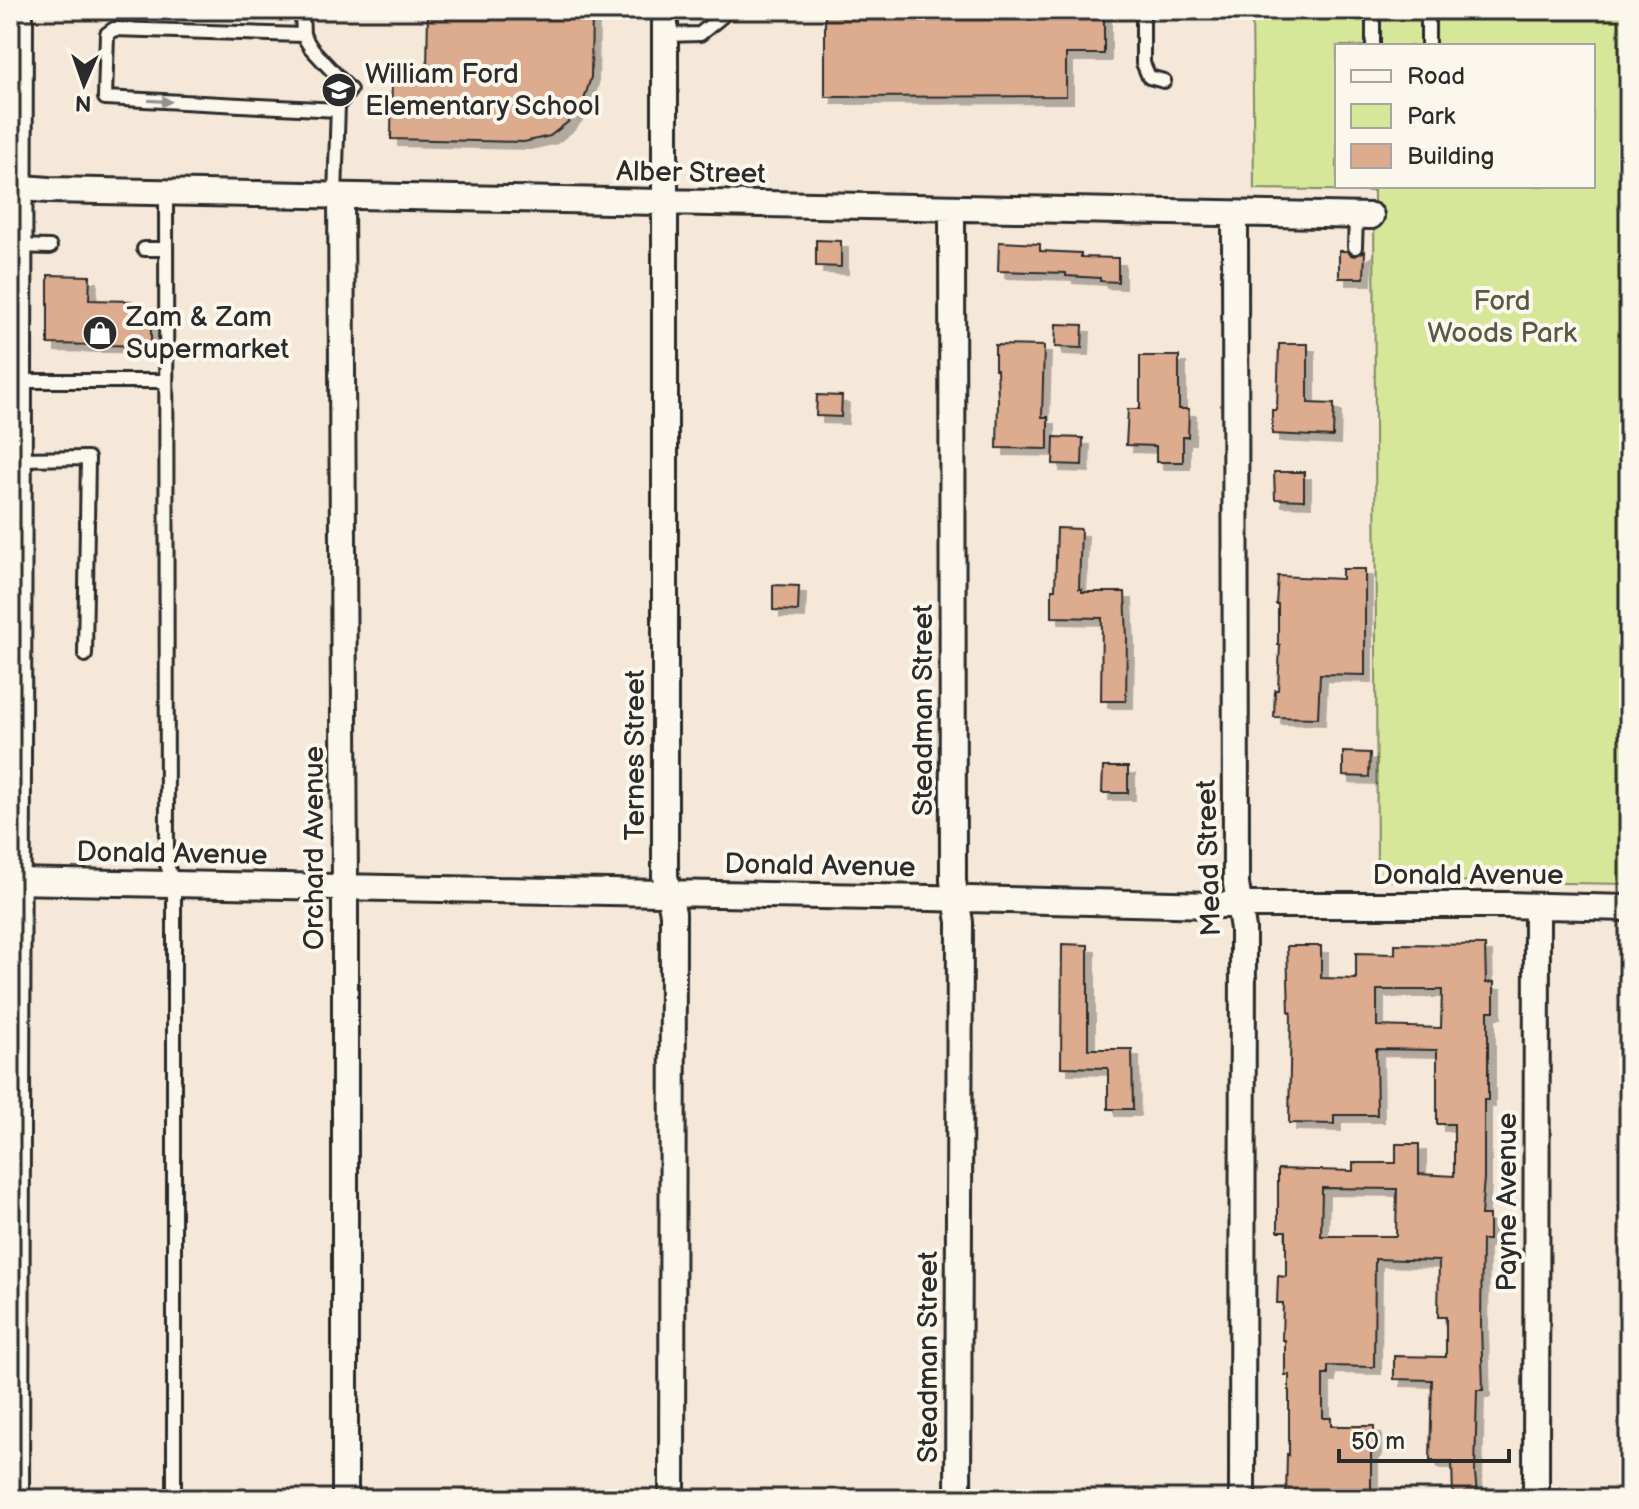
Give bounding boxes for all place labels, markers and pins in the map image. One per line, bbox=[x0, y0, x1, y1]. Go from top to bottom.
place label: William Ford Elementary School bbox=[365, 58, 600, 123]
school or university icon: William Ford Elementary School bbox=[320, 71, 358, 109]
place label: Zam & Zam Supermarket bbox=[125, 301, 289, 366]
shop icon: Zam & Zam Supermarket bbox=[81, 314, 119, 352]

